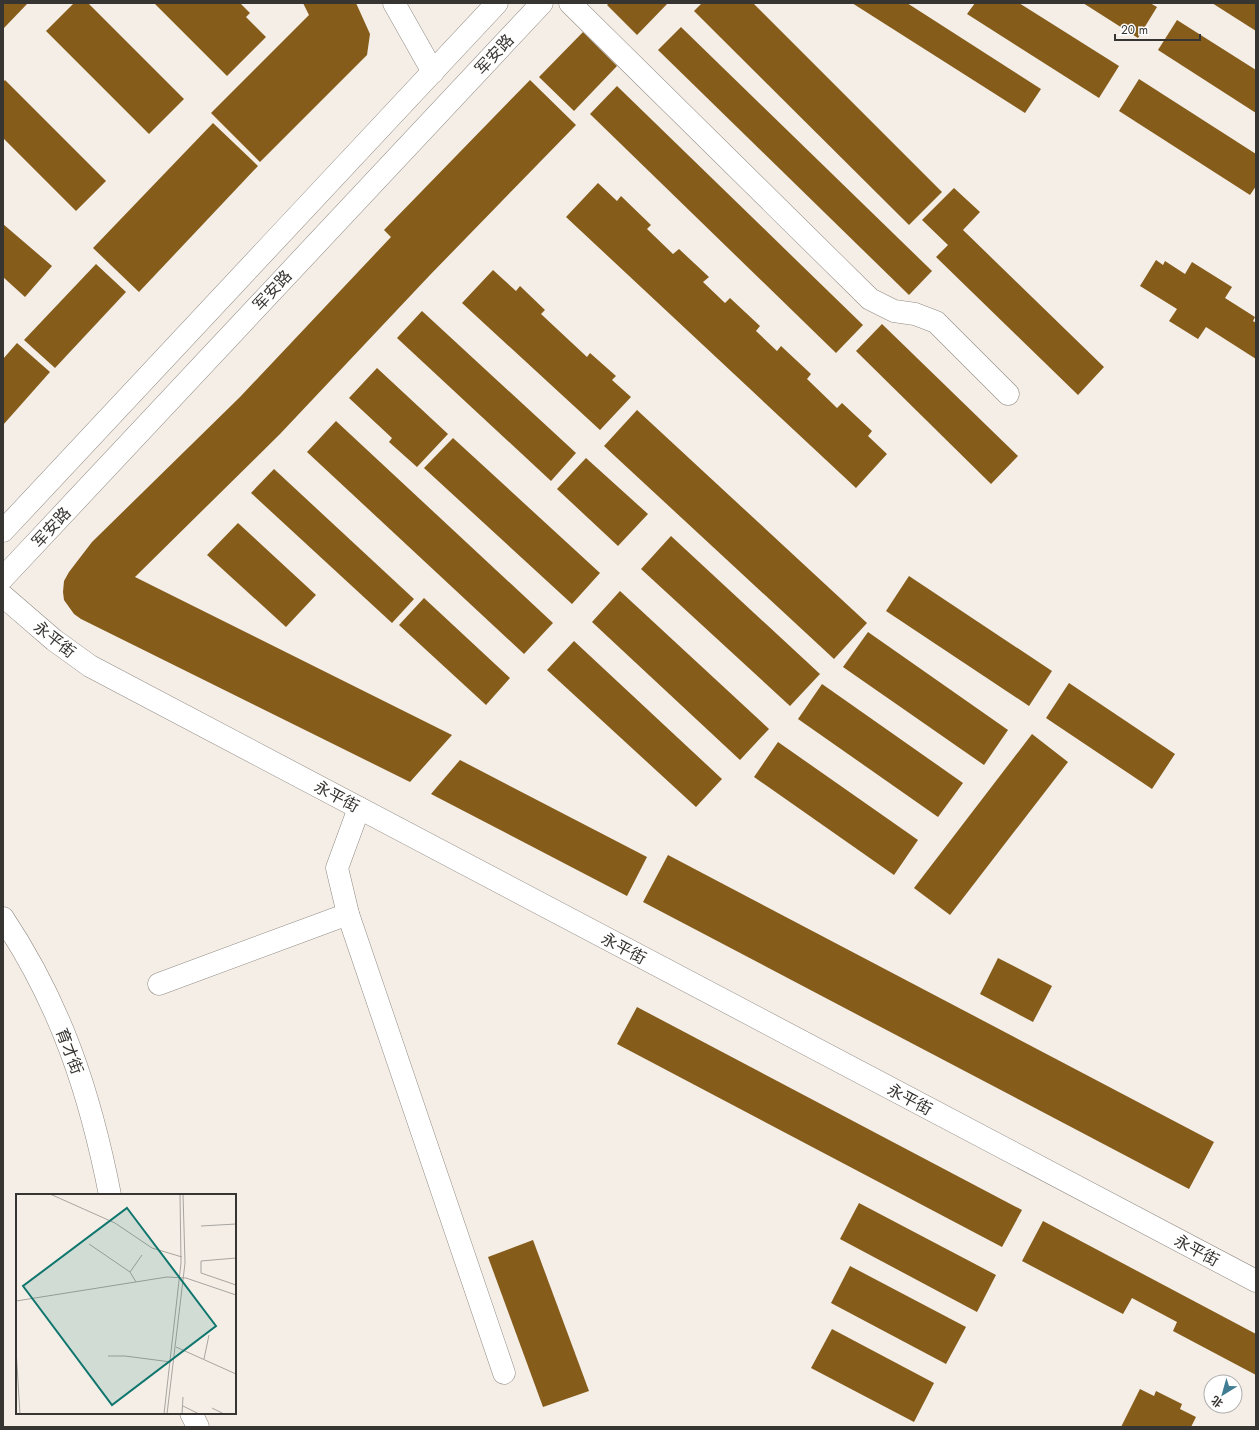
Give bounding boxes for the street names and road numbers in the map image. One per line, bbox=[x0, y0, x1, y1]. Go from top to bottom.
street label: 军安路 bbox=[470, 29, 519, 80]
street label: 军安路 bbox=[248, 265, 297, 316]
street label: 军安路 bbox=[27, 502, 76, 553]
street label: 永平街 bbox=[29, 616, 81, 663]
street label: 永平街 bbox=[310, 775, 363, 818]
street label: 永平街 bbox=[597, 927, 650, 970]
street label: 育才街 bbox=[50, 1025, 89, 1078]
street label: 永平街 bbox=[883, 1078, 936, 1121]
street label: 永平街 bbox=[1170, 1229, 1223, 1272]

